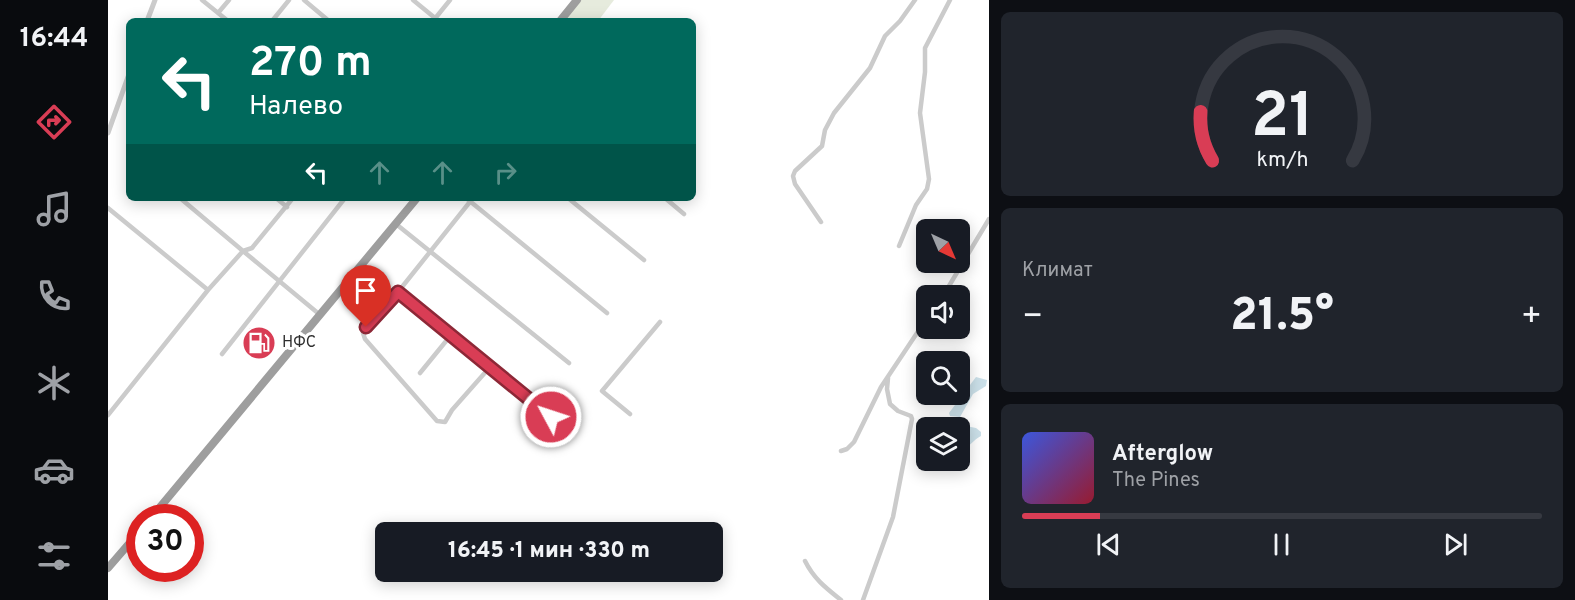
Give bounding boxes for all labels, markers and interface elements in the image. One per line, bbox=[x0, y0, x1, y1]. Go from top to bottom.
text: 16:44 bbox=[20, 22, 88, 56]
text: 270 m bbox=[249, 38, 372, 91]
icon: left bbox=[150, 42, 228, 120]
text: 21 bbox=[1250, 80, 1314, 159]
text: Налево bbox=[249, 90, 343, 124]
icon: directions bbox=[33, 101, 75, 143]
text: km/h bbox=[1256, 147, 1308, 174]
icon: left bbox=[300, 156, 333, 189]
icon: ahead bbox=[363, 156, 396, 189]
icon: ahead bbox=[426, 156, 459, 189]
icon: right bbox=[489, 156, 522, 189]
icon: music bbox=[33, 188, 75, 230]
north arrow bbox=[916, 219, 970, 273]
map controls bbox=[916, 219, 970, 471]
text: Климат bbox=[1022, 258, 1093, 284]
pin bbox=[340, 265, 391, 327]
icon: arrive bbox=[349, 274, 382, 307]
icon: phone bbox=[33, 275, 75, 317]
button: sound bbox=[916, 285, 970, 339]
text: 21.5° bbox=[1230, 289, 1334, 346]
text: − bbox=[1022, 297, 1043, 339]
text: + bbox=[1521, 297, 1542, 339]
fuel station icon: НФС bbox=[241, 325, 277, 361]
place label: НФС bbox=[282, 333, 316, 353]
button: search bbox=[916, 351, 970, 405]
icon: climate bbox=[33, 362, 75, 404]
position arrow bbox=[519, 385, 583, 449]
button: layers bbox=[916, 417, 970, 471]
text: Afterglow bbox=[1112, 441, 1213, 468]
icon: car bbox=[33, 449, 75, 491]
text: The Pines bbox=[1112, 468, 1200, 494]
speed limit sign: 30 bbox=[126, 504, 204, 582]
icon: previous bbox=[1092, 528, 1125, 561]
icon: pause bbox=[1265, 528, 1298, 561]
icon: next bbox=[1439, 528, 1472, 561]
icon: filters bbox=[33, 535, 75, 577]
text: 16:45 · 1 мин · 330 m bbox=[448, 538, 650, 565]

